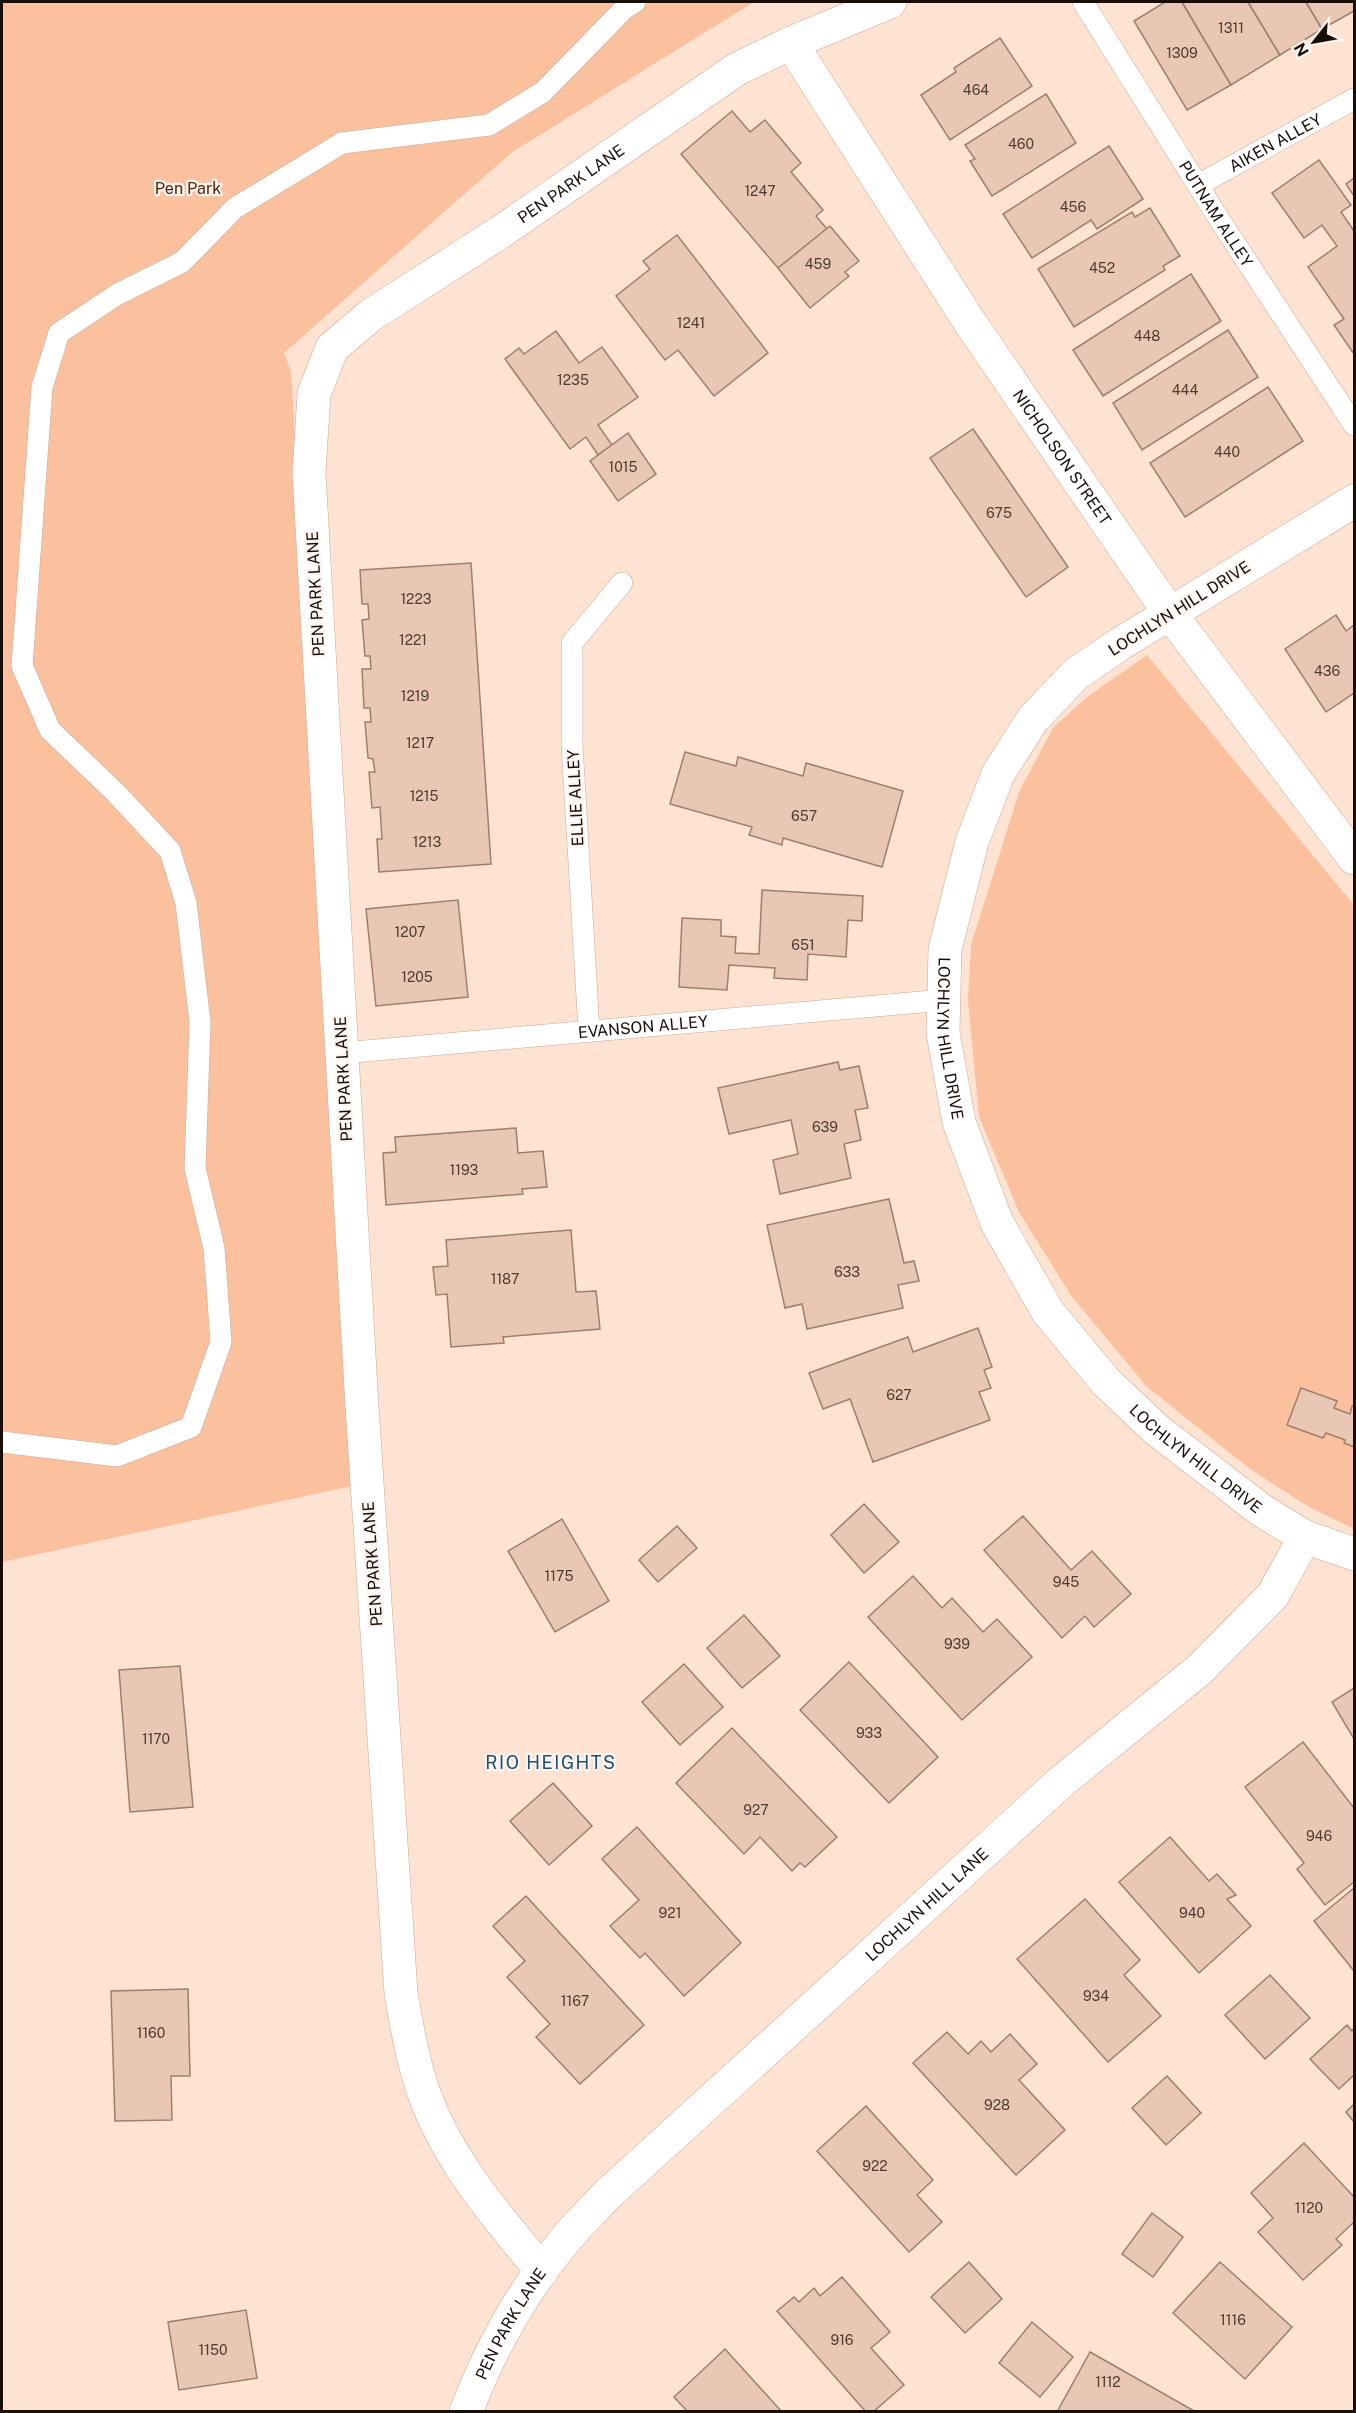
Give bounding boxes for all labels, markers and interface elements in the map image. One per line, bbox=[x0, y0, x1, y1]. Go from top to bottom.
north arrow bbox=[1284, 12, 1344, 72]
house number: 1311 bbox=[1218, 20, 1244, 36]
text: N bbox=[1290, 39, 1313, 60]
house number: 1309 bbox=[1166, 45, 1198, 61]
house number: 464 bbox=[963, 82, 989, 98]
street label: AIKEN ALLEY bbox=[1226, 110, 1325, 176]
house number: 460 bbox=[1008, 136, 1034, 152]
street label: PEN PARK LANE bbox=[514, 141, 628, 227]
street label: PUTNAM ALLEY bbox=[1175, 157, 1257, 271]
park label: Pen Park bbox=[155, 179, 221, 198]
house number: 1247 bbox=[744, 183, 776, 199]
house number: 456 bbox=[1060, 199, 1086, 215]
house number: 459 bbox=[805, 256, 831, 272]
house number: 452 bbox=[1089, 260, 1115, 276]
house number: 1241 bbox=[677, 315, 705, 331]
house number: 448 bbox=[1134, 328, 1160, 344]
house number: 1235 bbox=[557, 372, 589, 388]
house number: 444 bbox=[1172, 382, 1198, 398]
street label: NICHOLSON STREET bbox=[1009, 386, 1115, 529]
house number: 440 bbox=[1214, 444, 1240, 460]
house number: 1015 bbox=[609, 459, 637, 475]
house number: 675 bbox=[986, 505, 1012, 521]
street label: PEN PARK LANE bbox=[303, 531, 328, 657]
street label: LOCHLYN HILL DRIVE bbox=[1105, 557, 1254, 660]
house number: 1223 bbox=[400, 591, 432, 607]
house number: 1221 bbox=[399, 632, 427, 648]
house number: 436 bbox=[1314, 663, 1340, 679]
house number: 1219 bbox=[401, 688, 429, 704]
house number: 1217 bbox=[406, 735, 434, 751]
street label: ELLIE ALLEY bbox=[563, 749, 588, 847]
house number: 1215 bbox=[410, 788, 438, 804]
house number: 657 bbox=[791, 808, 817, 824]
house number: 1213 bbox=[413, 834, 441, 850]
house number: 1207 bbox=[395, 924, 425, 940]
house number: 651 bbox=[791, 937, 815, 953]
street label: LOCHLYN HILL DRIVE bbox=[933, 957, 967, 1121]
house number: 1205 bbox=[401, 969, 433, 985]
street label: EVANSON ALLEY bbox=[577, 1012, 709, 1042]
street label: PEN PARK LANE bbox=[331, 1016, 356, 1142]
house number: 639 bbox=[812, 1119, 838, 1135]
house number: 1193 bbox=[450, 1162, 479, 1178]
house number: 633 bbox=[834, 1264, 860, 1280]
house number: 1187 bbox=[491, 1271, 519, 1287]
house number: 627 bbox=[886, 1387, 912, 1403]
street label: LOCHLYN HILL DRIVE bbox=[1126, 1400, 1265, 1517]
street label: PEN PARK LANE bbox=[359, 1501, 386, 1627]
house number: 1175 bbox=[545, 1568, 573, 1584]
house number: 945 bbox=[1053, 1574, 1079, 1590]
house number: 939 bbox=[944, 1636, 970, 1652]
house number: 933 bbox=[856, 1725, 882, 1741]
house number: 1170 bbox=[142, 1731, 170, 1747]
district label: RIO HEIGHTS bbox=[485, 1752, 617, 1773]
house number: 927 bbox=[743, 1802, 769, 1818]
house number: 946 bbox=[1306, 1828, 1332, 1844]
street label: LOCHLYN HILL LANE bbox=[862, 1844, 992, 1965]
house number: 921 bbox=[659, 1905, 681, 1921]
house number: 940 bbox=[1179, 1905, 1205, 1921]
house number: 934 bbox=[1083, 1988, 1109, 2004]
house number: 1167 bbox=[561, 1993, 589, 2009]
house number: 1160 bbox=[137, 2025, 165, 2041]
house number: 928 bbox=[984, 2097, 1010, 2113]
house number: 922 bbox=[862, 2158, 888, 2174]
house number: 1120 bbox=[1295, 2200, 1323, 2216]
street label: PEN PARK LANE bbox=[472, 2265, 550, 2383]
house number: 1116 bbox=[1220, 2312, 1246, 2328]
house number: 916 bbox=[830, 2332, 854, 2348]
house number: 1150 bbox=[199, 2342, 227, 2358]
house number: 1112 bbox=[1095, 2374, 1121, 2390]

